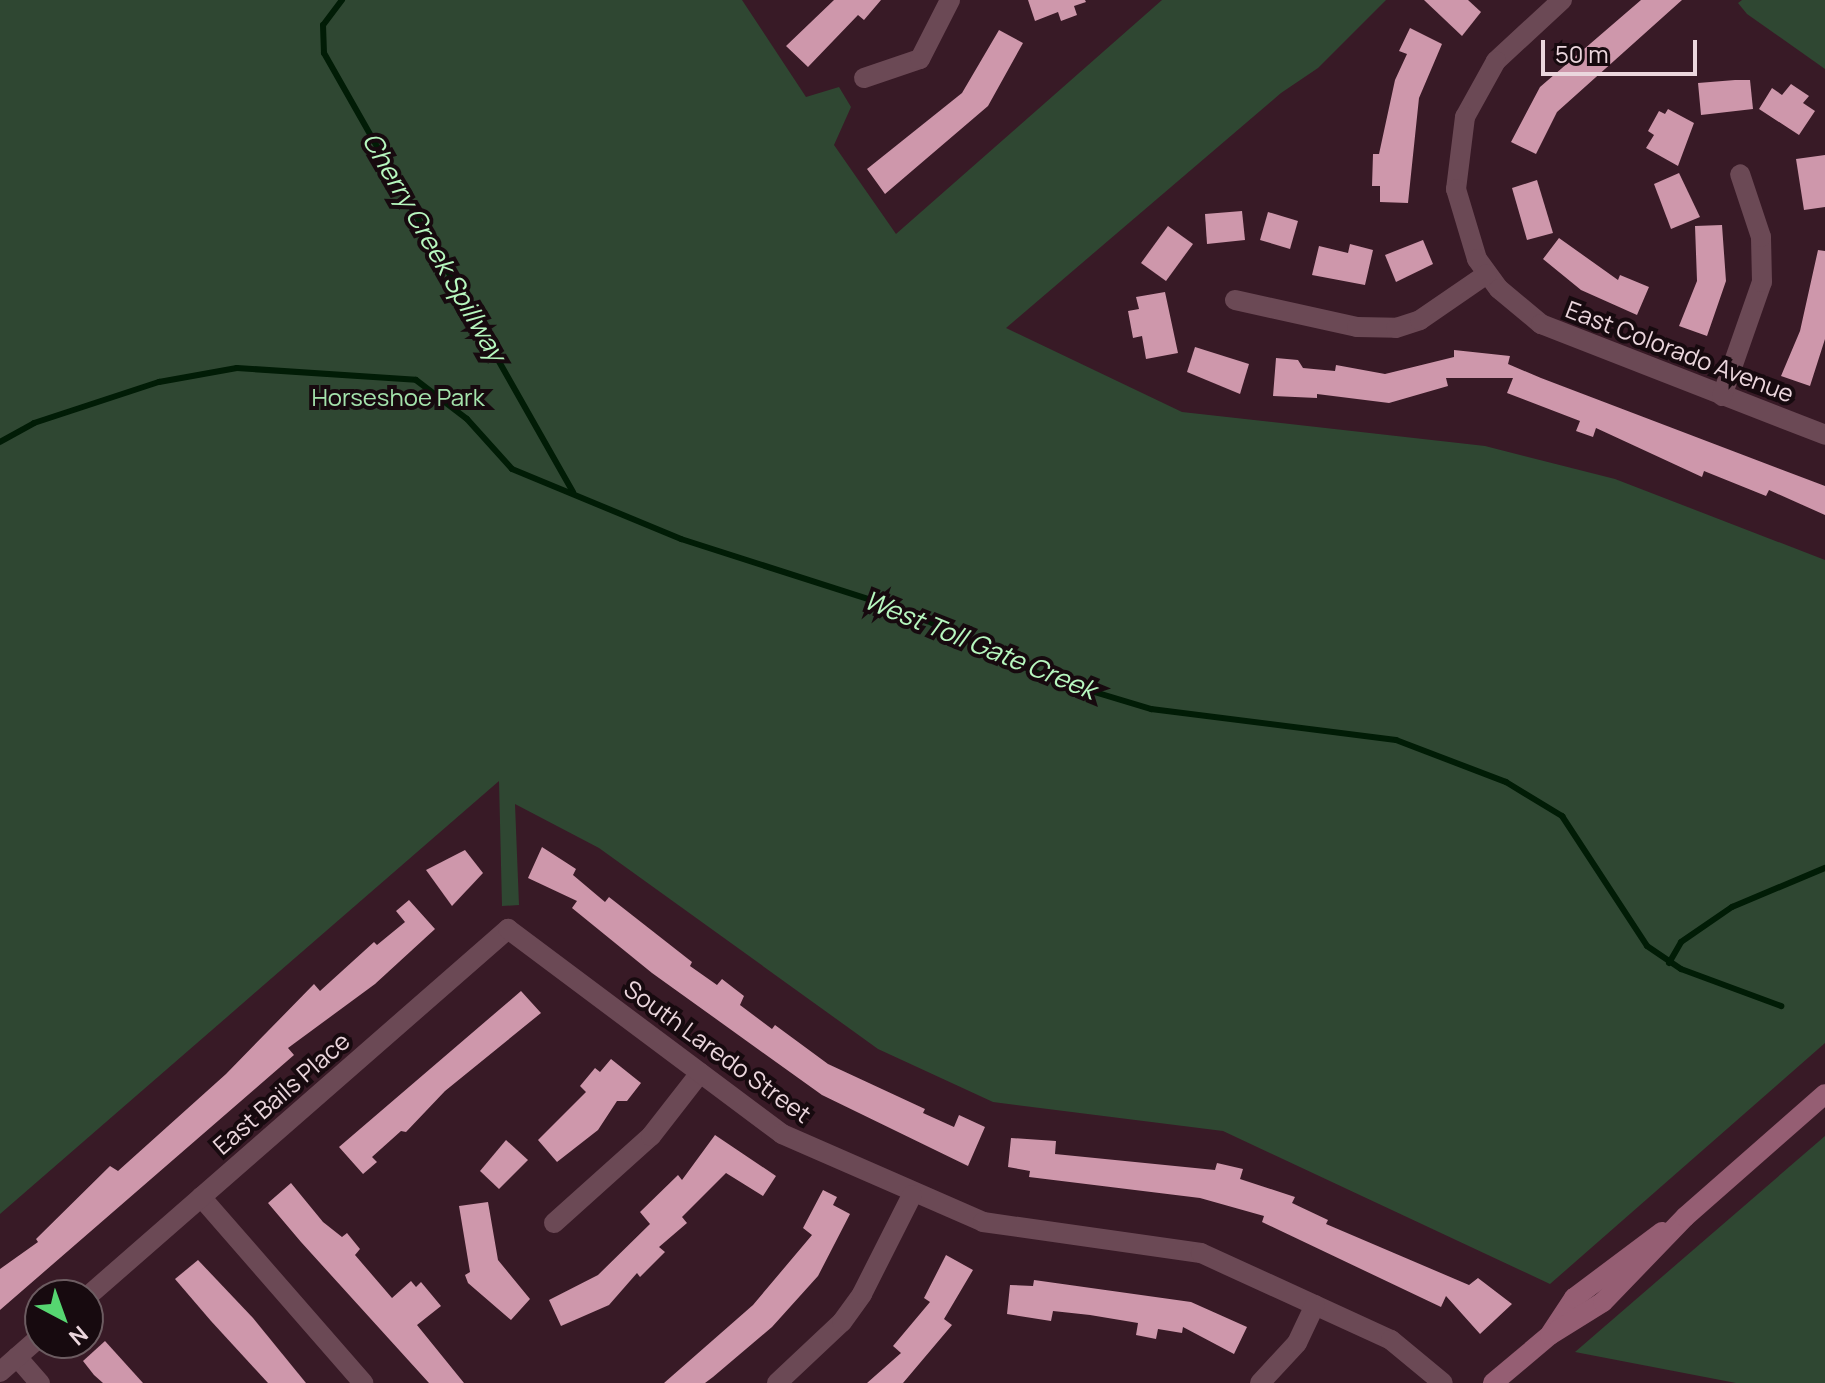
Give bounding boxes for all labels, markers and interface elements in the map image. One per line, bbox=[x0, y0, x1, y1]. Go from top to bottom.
scale bar bbox=[1545, 24, 1701, 74]
text: 50 m bbox=[1555, 37, 1609, 70]
water label: Cherry Creek Spillway bbox=[356, 127, 512, 367]
street label: East Colorado Avenue bbox=[1562, 294, 1798, 408]
park label: Horseshoe Park bbox=[311, 383, 485, 411]
water label: West Toll Gate Creek bbox=[859, 584, 1101, 706]
street label: South Laredo Street bbox=[619, 974, 817, 1128]
street label: East Bails Place bbox=[207, 1026, 355, 1160]
north arrow bbox=[24, 1279, 104, 1359]
text: N bbox=[63, 1319, 94, 1352]

